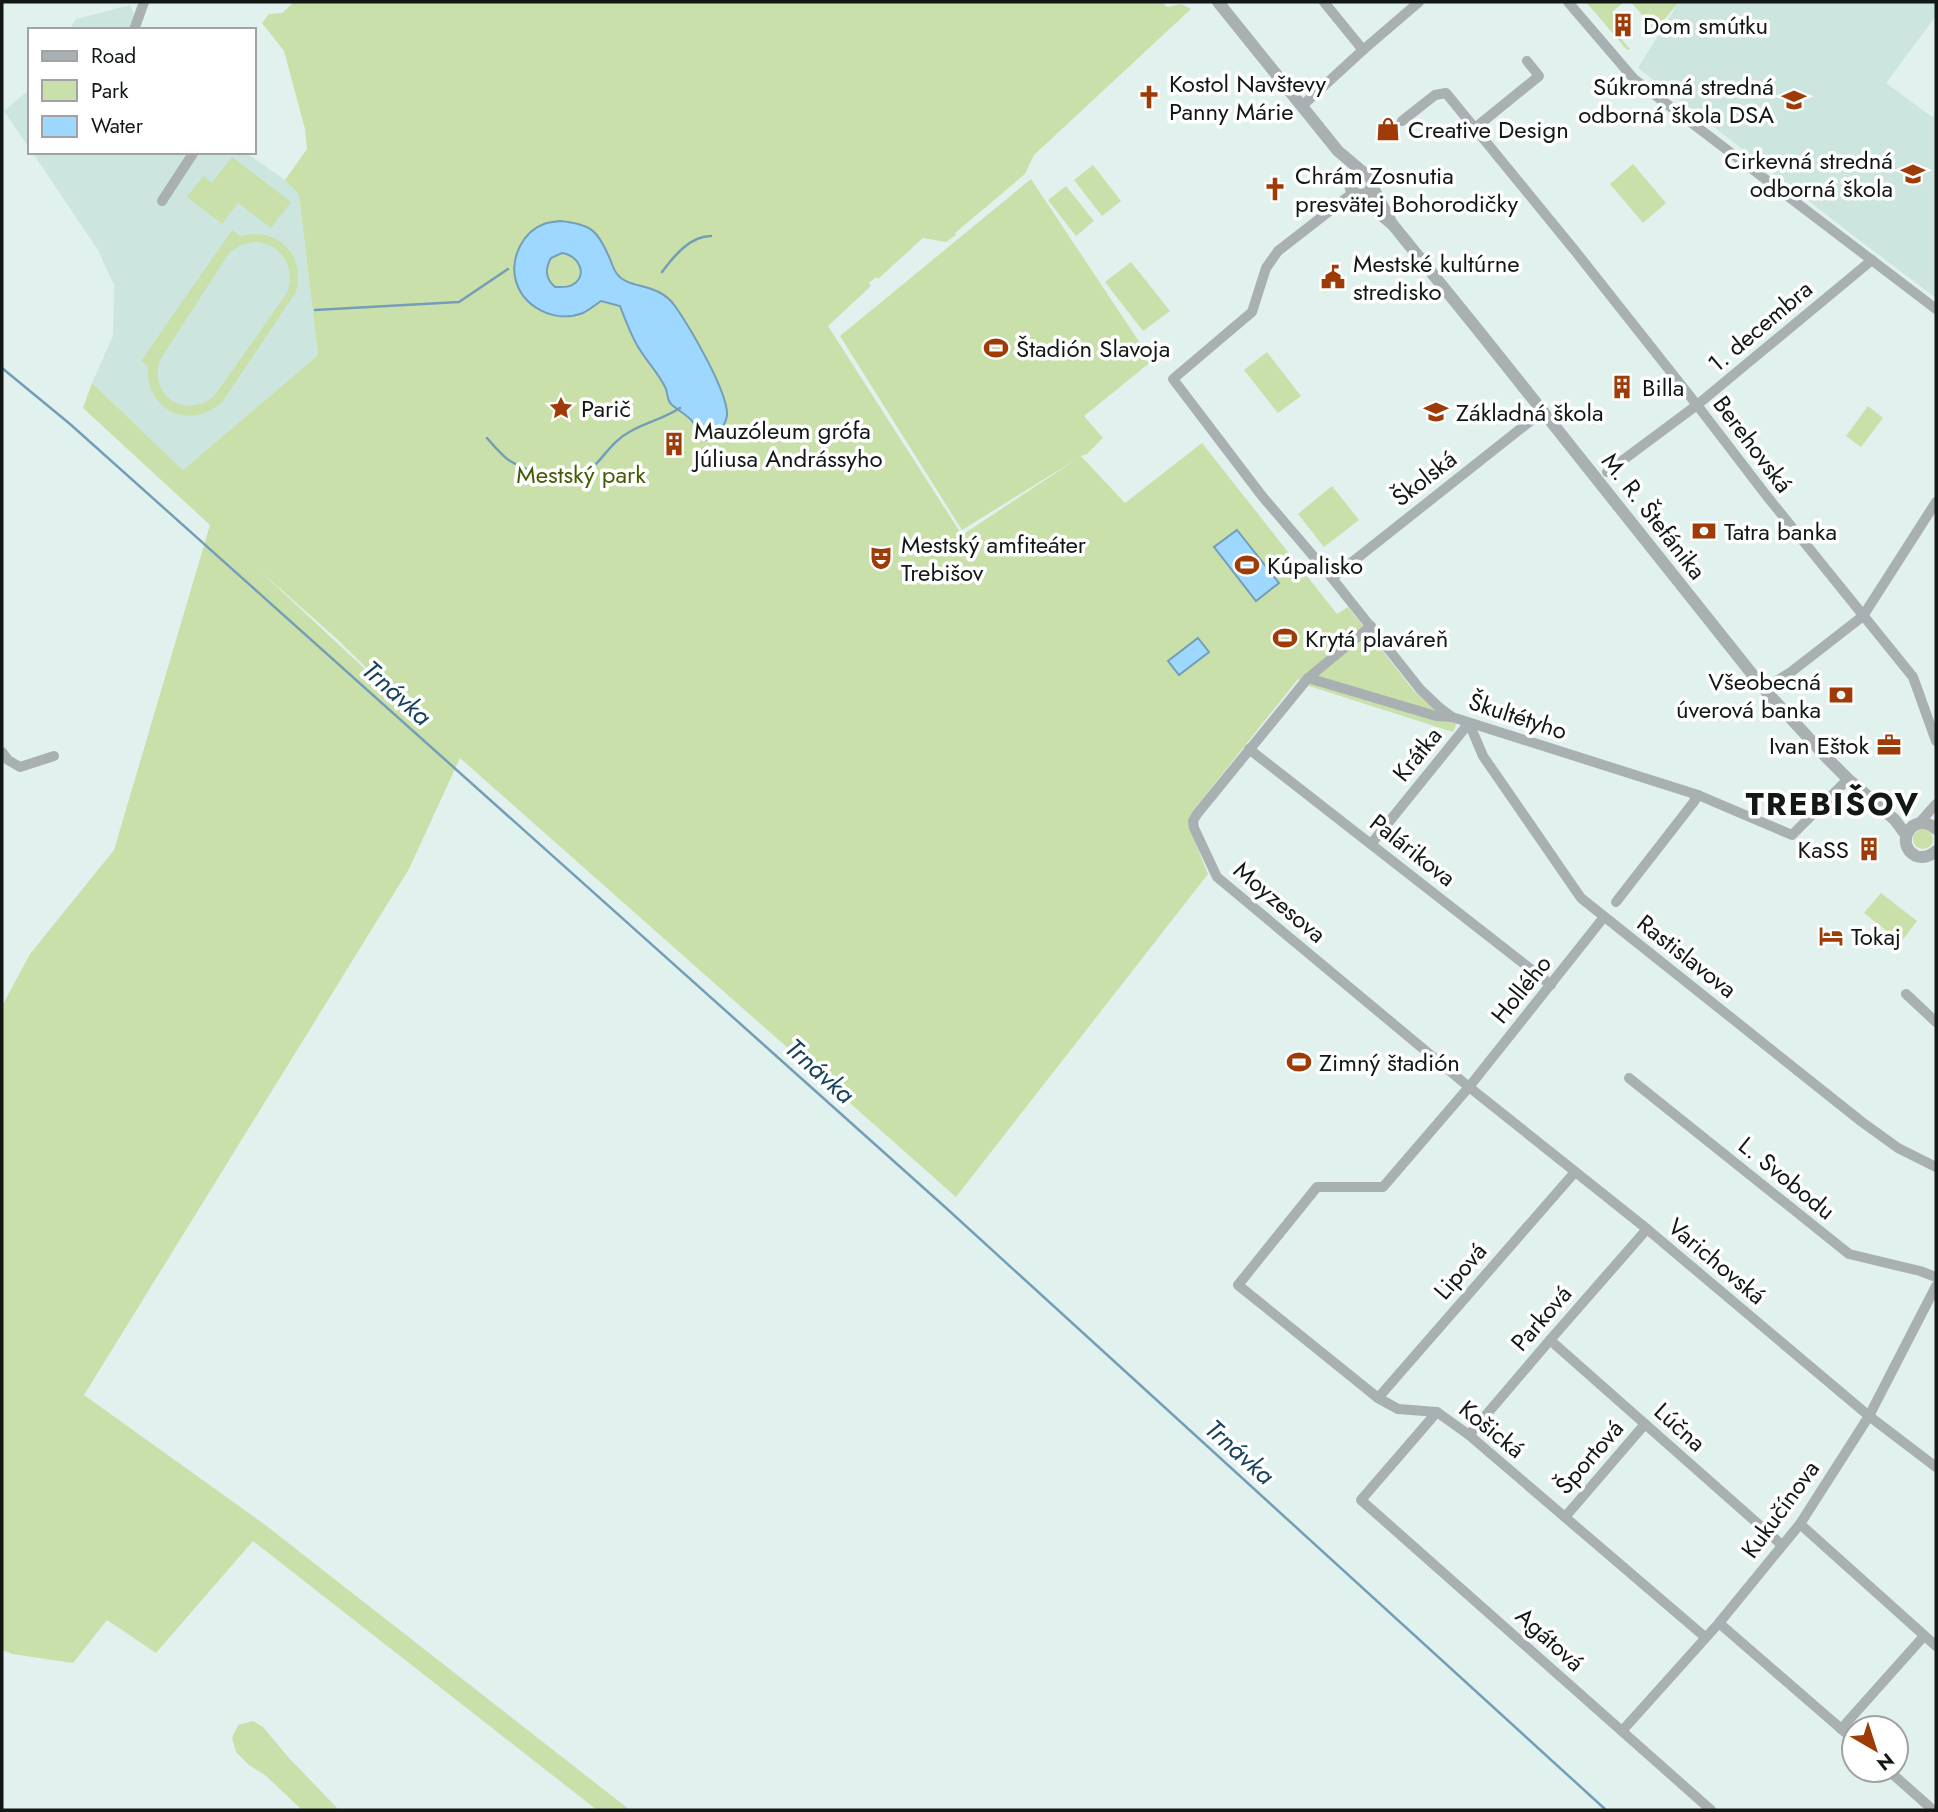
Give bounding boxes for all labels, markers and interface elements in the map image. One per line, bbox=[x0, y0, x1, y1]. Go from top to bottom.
place label: Dom smútku bbox=[1643, 8, 1768, 43]
building icon: Dom smútku bbox=[1609, 11, 1637, 39]
legend bbox=[28, 28, 256, 154]
text: Road bbox=[91, 41, 136, 71]
place label: Kostol Navštevy Panny Márie bbox=[1169, 66, 1326, 129]
place label: Súkromná stredná odborná škola DSA bbox=[1578, 69, 1774, 132]
text: Park bbox=[91, 76, 129, 106]
church icon: Kostol Navštevy Panny Márie bbox=[1135, 83, 1163, 111]
school or university icon: Súkromná stredná odborná škola DSA bbox=[1780, 86, 1808, 114]
text: Water bbox=[91, 111, 144, 141]
place label: Creative Design bbox=[1408, 112, 1569, 147]
shop icon: Creative Design bbox=[1374, 115, 1402, 143]
place label: Cirkevná stredná odborná škola bbox=[1724, 143, 1893, 206]
place label: Chrám Zosnutia presvätej Bohorodičky bbox=[1295, 158, 1518, 221]
school or university icon: Cirkevná stredná odborná škola bbox=[1899, 160, 1927, 188]
church icon: Chrám Zosnutia presvätej Bohorodičky bbox=[1261, 175, 1289, 203]
place label: Mestské kultúrne stredisko bbox=[1353, 246, 1520, 309]
public building icon: Mestské kultúrne stredisko bbox=[1319, 263, 1347, 291]
street label: 1. decembra bbox=[1700, 272, 1820, 380]
place label: Štadión Slavoja bbox=[1016, 331, 1170, 366]
sports icon: Štadión Slavoja bbox=[982, 334, 1010, 362]
place label: Billa bbox=[1642, 370, 1684, 405]
building icon: Billa bbox=[1608, 373, 1636, 401]
street label: Berehovská bbox=[1705, 388, 1801, 500]
place label: Parič bbox=[581, 391, 631, 426]
place icon: Parič bbox=[547, 394, 575, 422]
place label: Základná škola bbox=[1456, 395, 1604, 430]
school or university icon: Základná škola bbox=[1422, 398, 1450, 426]
place label: Mauzóleum grófa Júliusa Andrássyho bbox=[691, 413, 883, 476]
building icon: Mauzóleum grófa Júliusa Andrássyho bbox=[660, 430, 688, 458]
street label: Školská bbox=[1384, 441, 1464, 515]
street label: M. R. Štefánika bbox=[1593, 445, 1715, 587]
park label: Mestský park bbox=[516, 457, 646, 492]
place label: Tatra banka bbox=[1724, 514, 1837, 549]
bank icon: Tatra banka bbox=[1690, 517, 1718, 545]
place label: Mestský amfiteáter Trebišov bbox=[901, 527, 1087, 590]
theatre icon: Mestský amfiteáter Trebišov bbox=[867, 544, 895, 572]
place label: Kúpalisko bbox=[1267, 548, 1363, 583]
sports icon: Kúpalisko bbox=[1233, 551, 1261, 579]
place label: Krytá plaváreň bbox=[1305, 621, 1448, 656]
sports icon: Krytá plaváreň bbox=[1271, 624, 1299, 652]
water label: Trnávka bbox=[354, 651, 441, 735]
place label: Všeobecná úverová banka bbox=[1676, 664, 1821, 727]
bank icon: Všeobecná úverová banka bbox=[1827, 681, 1855, 709]
street label: Škultétyho bbox=[1464, 684, 1572, 748]
street label: Krátka bbox=[1384, 719, 1450, 789]
place label: Ivan Eštok bbox=[1769, 728, 1869, 763]
office icon: Ivan Eštok bbox=[1875, 731, 1903, 759]
district label: TREBIŠOV bbox=[1746, 781, 1920, 827]
street label: Palárikova bbox=[1363, 805, 1463, 895]
place label: KaSS bbox=[1798, 832, 1849, 867]
building icon: KaSS bbox=[1855, 835, 1883, 863]
street label: Moyzesova bbox=[1226, 853, 1334, 951]
street label: Rastislavova bbox=[1630, 906, 1744, 1006]
place label: Tokaj bbox=[1851, 919, 1901, 954]
hotel icon: Tokaj bbox=[1817, 922, 1845, 950]
street label: Hollého bbox=[1482, 947, 1560, 1031]
water label: Trnávka bbox=[777, 1029, 864, 1113]
place label: Zimný štadión bbox=[1319, 1045, 1460, 1080]
sports icon: Zimný štadión bbox=[1285, 1048, 1313, 1076]
street label: L. Svobodu bbox=[1731, 1128, 1843, 1228]
street label: Varichovská bbox=[1660, 1209, 1774, 1313]
street label: Lipová bbox=[1425, 1235, 1495, 1307]
street label: Parková bbox=[1502, 1277, 1580, 1359]
street label: Košická bbox=[1452, 1392, 1532, 1466]
street label: Lúčna bbox=[1646, 1394, 1714, 1460]
water label: Trnávka bbox=[1197, 1410, 1284, 1494]
street label: Športová bbox=[1547, 1412, 1631, 1502]
street label: Kukučínova bbox=[1732, 1453, 1828, 1565]
street label: Agátová bbox=[1508, 1599, 1592, 1679]
north arrow bbox=[1840, 1714, 1910, 1784]
text: N bbox=[1871, 1747, 1900, 1777]

